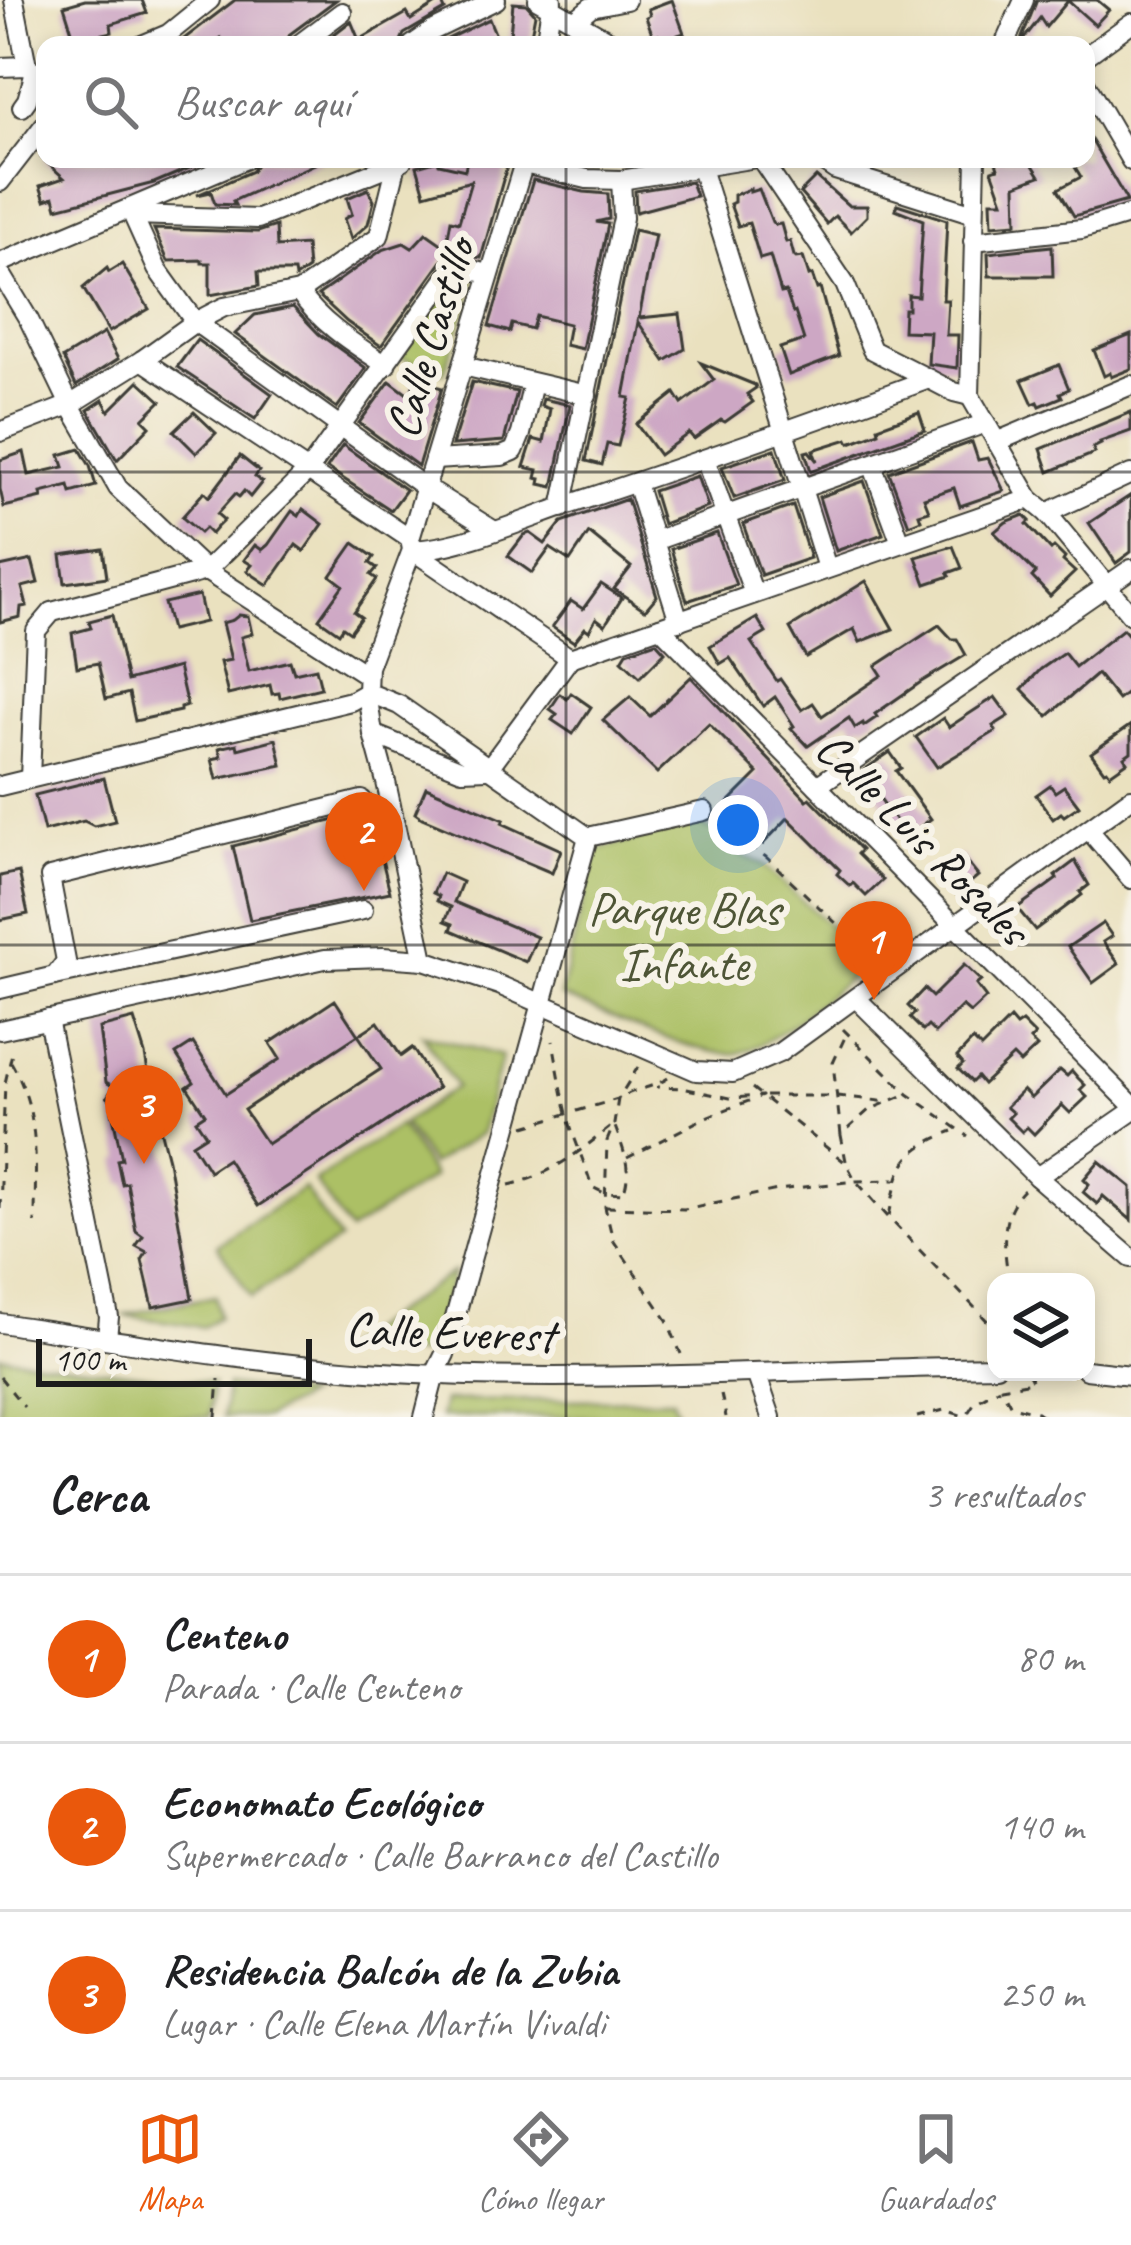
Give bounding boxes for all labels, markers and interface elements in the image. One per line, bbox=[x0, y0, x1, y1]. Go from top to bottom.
search box bbox=[36, 36, 1095, 168]
icon: search bbox=[78, 69, 144, 135]
text: Buscar aquí bbox=[174, 74, 350, 131]
street label: Calle Castillo bbox=[371, 227, 490, 445]
street label: Calle Luis Rosales bbox=[803, 718, 1045, 960]
pin: 2 bbox=[325, 792, 403, 891]
your location bbox=[708, 795, 768, 855]
park label: Parque Blas Infante bbox=[588, 879, 785, 994]
pin: 1 bbox=[835, 901, 913, 1000]
pin: 3 bbox=[105, 1065, 183, 1164]
map controls bbox=[987, 1273, 1095, 1381]
button: layers bbox=[987, 1273, 1095, 1381]
street label: Calle Everest bbox=[344, 1298, 562, 1366]
scale bar bbox=[36, 1333, 312, 1386]
text: 100 m bbox=[54, 1339, 125, 1381]
text: Cerca bbox=[48, 1463, 147, 1527]
text: 3 resultados bbox=[924, 1471, 1083, 1520]
text: Centeno bbox=[162, 1606, 286, 1663]
text: 1 bbox=[78, 1634, 96, 1683]
text: 80 m bbox=[1017, 1634, 1083, 1683]
text: Parada · Calle Centeno bbox=[162, 1663, 459, 1712]
text: Economato Ecológico bbox=[162, 1774, 481, 1831]
text: 2 bbox=[78, 1802, 96, 1851]
text: 140 m bbox=[999, 1802, 1083, 1851]
text: Supermercado · Calle Barranco del Castillo bbox=[162, 1831, 717, 1880]
text: Residencia Balcón de la Zubia bbox=[162, 1942, 618, 1999]
text: 3 bbox=[78, 1970, 96, 2019]
text: 250 m bbox=[999, 1970, 1083, 2019]
text: Lugar · Calle Elena Martín Vivaldi bbox=[162, 1999, 605, 2048]
tab: Mapa bbox=[137, 2106, 203, 2220]
tab: Cómo llegar bbox=[478, 2106, 603, 2220]
tab: Guardados bbox=[878, 2106, 994, 2220]

